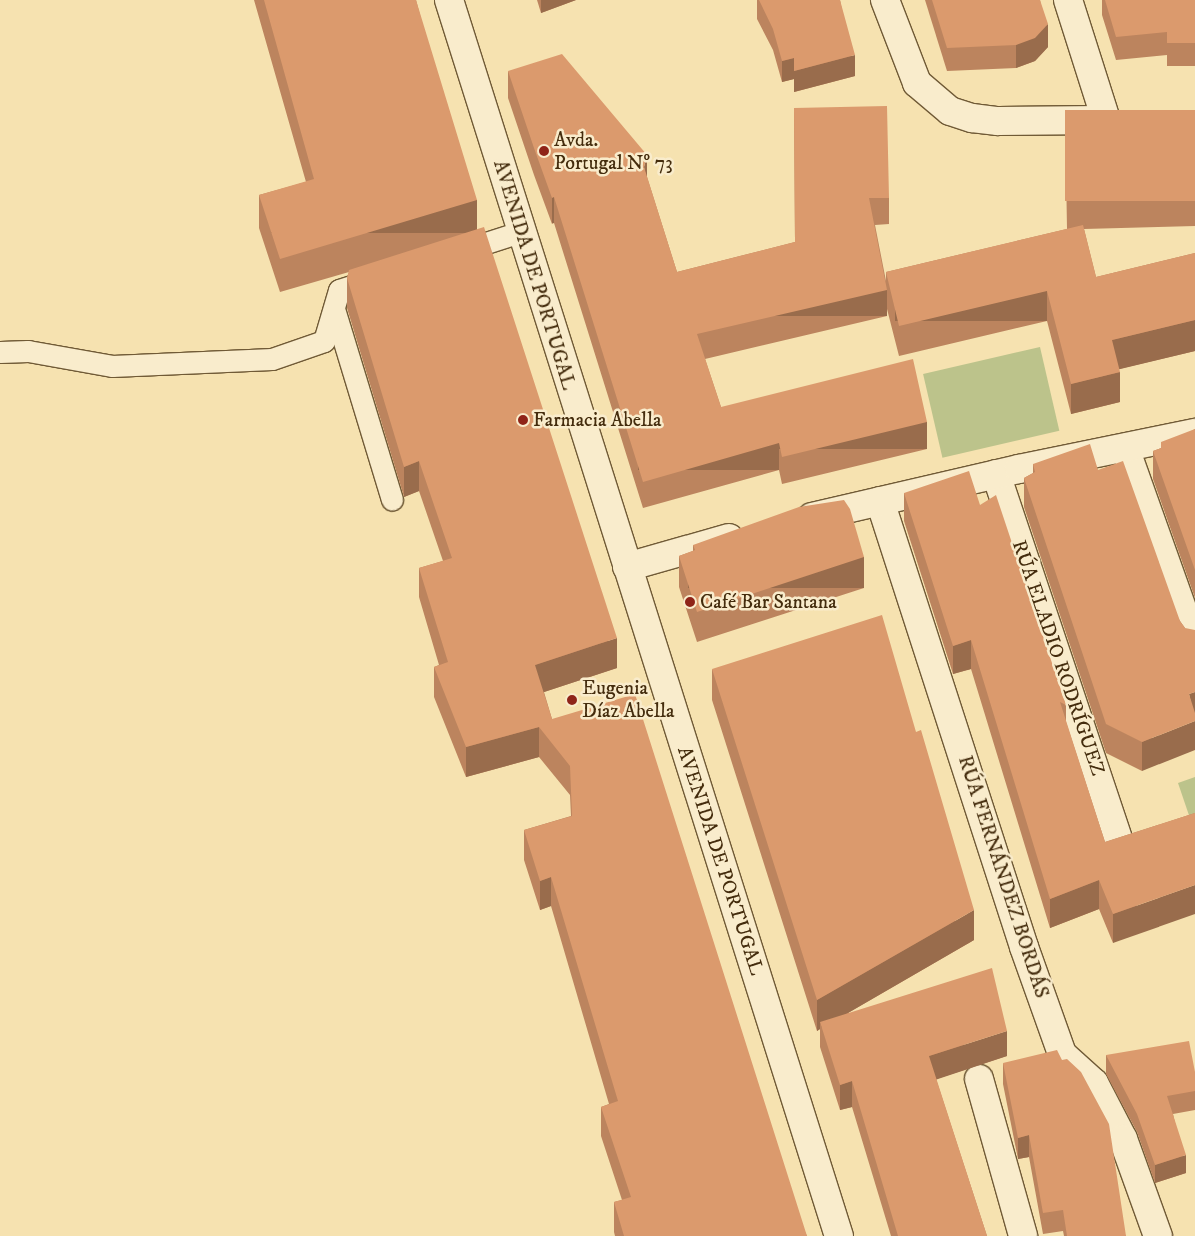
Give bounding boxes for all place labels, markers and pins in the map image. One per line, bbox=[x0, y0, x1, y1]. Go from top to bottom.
place label: Avda. Portugal Nº 73 bbox=[554, 128, 673, 175]
marker: Avda. Portugal Nº 73 bbox=[538, 145, 550, 157]
place label: Farmacia Abella bbox=[533, 408, 662, 432]
marker: Farmacia Abella bbox=[517, 414, 529, 426]
place label: Café Bar Santana bbox=[700, 590, 837, 614]
marker: Café Bar Santana bbox=[684, 596, 696, 608]
place label: Eugenia Díaz Abella bbox=[582, 676, 674, 723]
marker: Eugenia Díaz Abella bbox=[566, 694, 578, 706]

